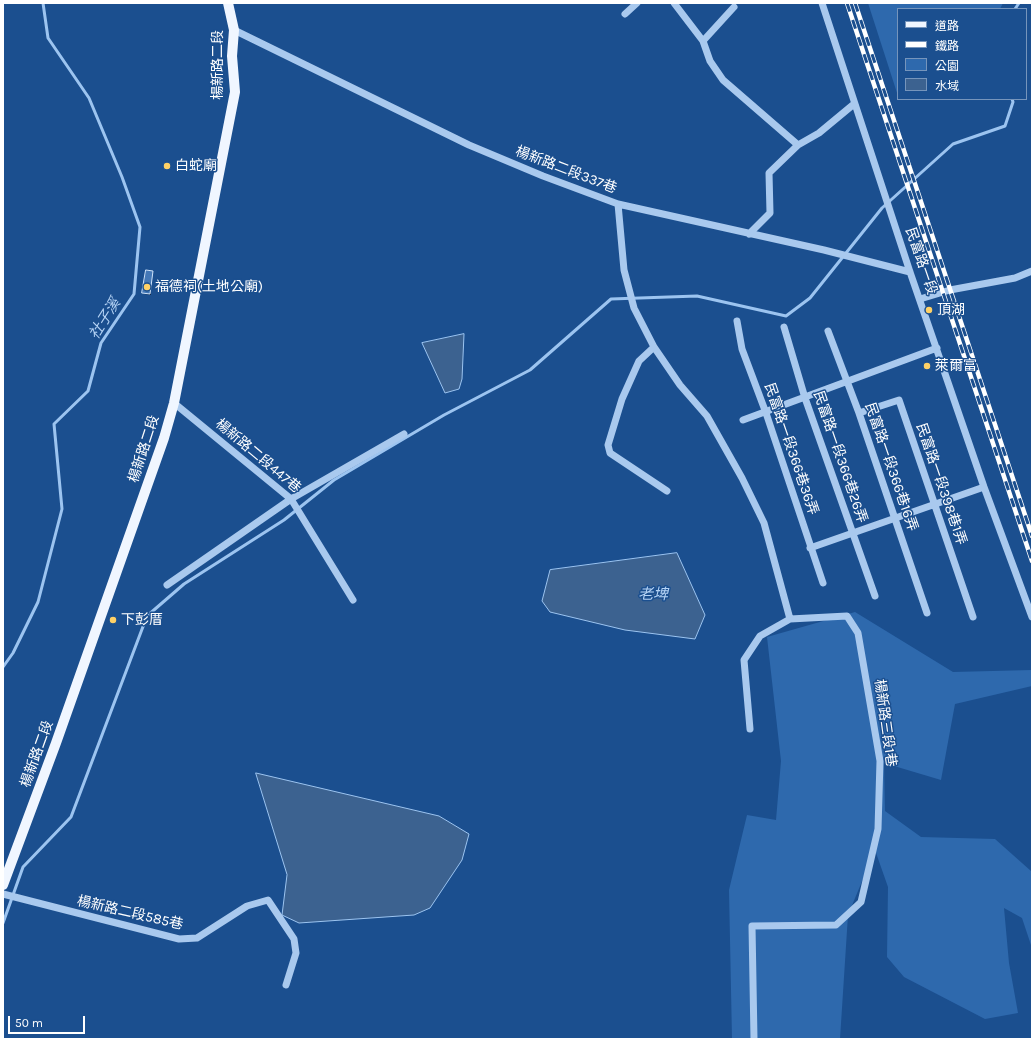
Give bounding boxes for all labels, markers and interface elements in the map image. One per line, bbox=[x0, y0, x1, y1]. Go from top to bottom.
legend bbox=[897, 8, 1027, 100]
text: 道路 bbox=[935, 19, 959, 33]
street label: 楊新路二段 bbox=[210, 30, 226, 100]
text: 鐵路 bbox=[935, 39, 959, 53]
text: 公園 bbox=[935, 59, 959, 73]
text: 水域 bbox=[935, 79, 959, 93]
street label: 楊新路二段337巷 bbox=[513, 143, 619, 197]
place label: 白蛇廟 bbox=[175, 158, 217, 174]
marker: 白蛇廟 bbox=[162, 161, 172, 171]
street label: 民富路一段 bbox=[902, 225, 940, 297]
place label: 福德祠(土地公廟) bbox=[155, 279, 263, 295]
marker: 福德祠(土地公廟) bbox=[142, 282, 152, 292]
water label: 社子溪 bbox=[85, 295, 125, 343]
place label: 頂湖 bbox=[937, 302, 965, 318]
marker: 頂湖 bbox=[924, 305, 934, 315]
place label: 萊爾富 bbox=[935, 358, 977, 374]
marker: 萊爾富 bbox=[922, 361, 932, 371]
street label: 民富路一段366巷36弄 bbox=[760, 381, 822, 517]
street label: 民富路一段366巷26弄 bbox=[810, 389, 870, 525]
street label: 民富路一段366巷16弄 bbox=[861, 400, 921, 534]
street label: 楊新路二段 bbox=[125, 413, 163, 485]
street label: 楊新路二段447巷 bbox=[212, 415, 304, 497]
street label: 民富路一段398巷1弄 bbox=[912, 421, 970, 547]
water label: 老埤 bbox=[638, 586, 668, 604]
place label: 下彭厝 bbox=[121, 612, 163, 628]
marker: 下彭厝 bbox=[108, 615, 118, 625]
street label: 楊新路三段1巷 bbox=[871, 678, 899, 768]
street label: 楊新路二段 bbox=[17, 718, 57, 790]
street label: 楊新路二段585巷 bbox=[75, 893, 185, 933]
scale bar bbox=[10, 1008, 87, 1034]
text: 50 m bbox=[15, 1016, 43, 1030]

